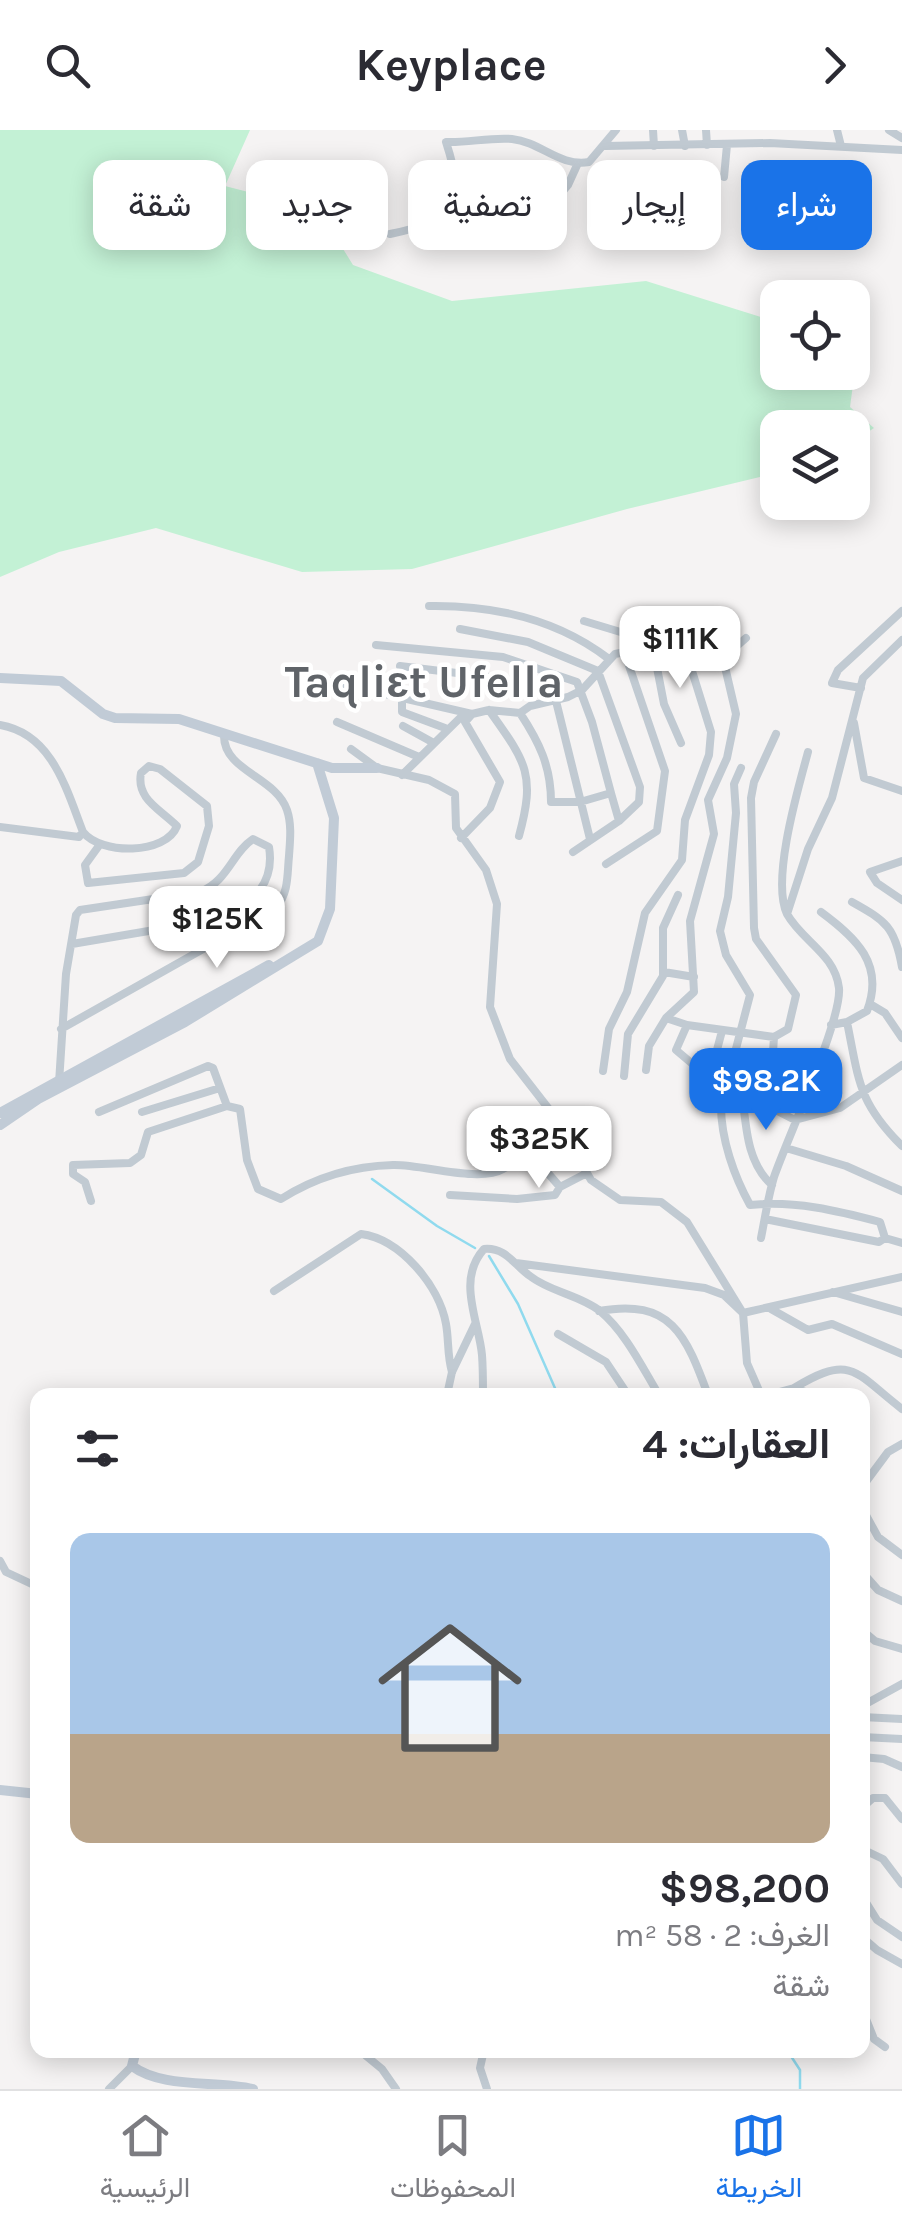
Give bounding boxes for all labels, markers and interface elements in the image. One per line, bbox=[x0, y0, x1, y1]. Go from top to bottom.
icon: search bbox=[40, 38, 95, 93]
icon: forward bbox=[807, 38, 862, 93]
text: Keyplace bbox=[355, 39, 547, 91]
chip: شقة bbox=[93, 160, 226, 250]
chip: جديد bbox=[246, 160, 388, 250]
chip: تصفية bbox=[408, 160, 567, 250]
chip: إيجار bbox=[587, 160, 721, 250]
chip: شراء bbox=[741, 160, 872, 250]
map controls bbox=[760, 280, 870, 520]
button: locate bbox=[760, 280, 870, 390]
button: layers bbox=[760, 410, 870, 520]
pin: $111K bbox=[610, 606, 750, 691]
text: $111K bbox=[641, 620, 719, 657]
district label: Taqliɛt Ufella bbox=[285, 656, 563, 709]
pin: $125K bbox=[147, 886, 287, 971]
text: $125K bbox=[171, 900, 263, 937]
pin: $98.2K bbox=[685, 1048, 847, 1133]
text: $98.2K bbox=[711, 1062, 821, 1099]
pin: $325K bbox=[469, 1106, 609, 1191]
text: $325K bbox=[489, 1120, 589, 1157]
text: العقارات: 4 bbox=[642, 1419, 830, 1469]
icon: filters bbox=[70, 1421, 125, 1476]
icon: home bbox=[360, 1598, 540, 1778]
text: $98,200 bbox=[659, 1863, 830, 1913]
text: الغرف: 2 · 58 m² bbox=[615, 1917, 830, 1954]
text: شقة bbox=[772, 1967, 830, 2004]
tab: الرئيسية bbox=[100, 2108, 190, 2212]
tab: المحفوظات bbox=[390, 2108, 516, 2212]
tab: الخريطة bbox=[716, 2108, 802, 2212]

